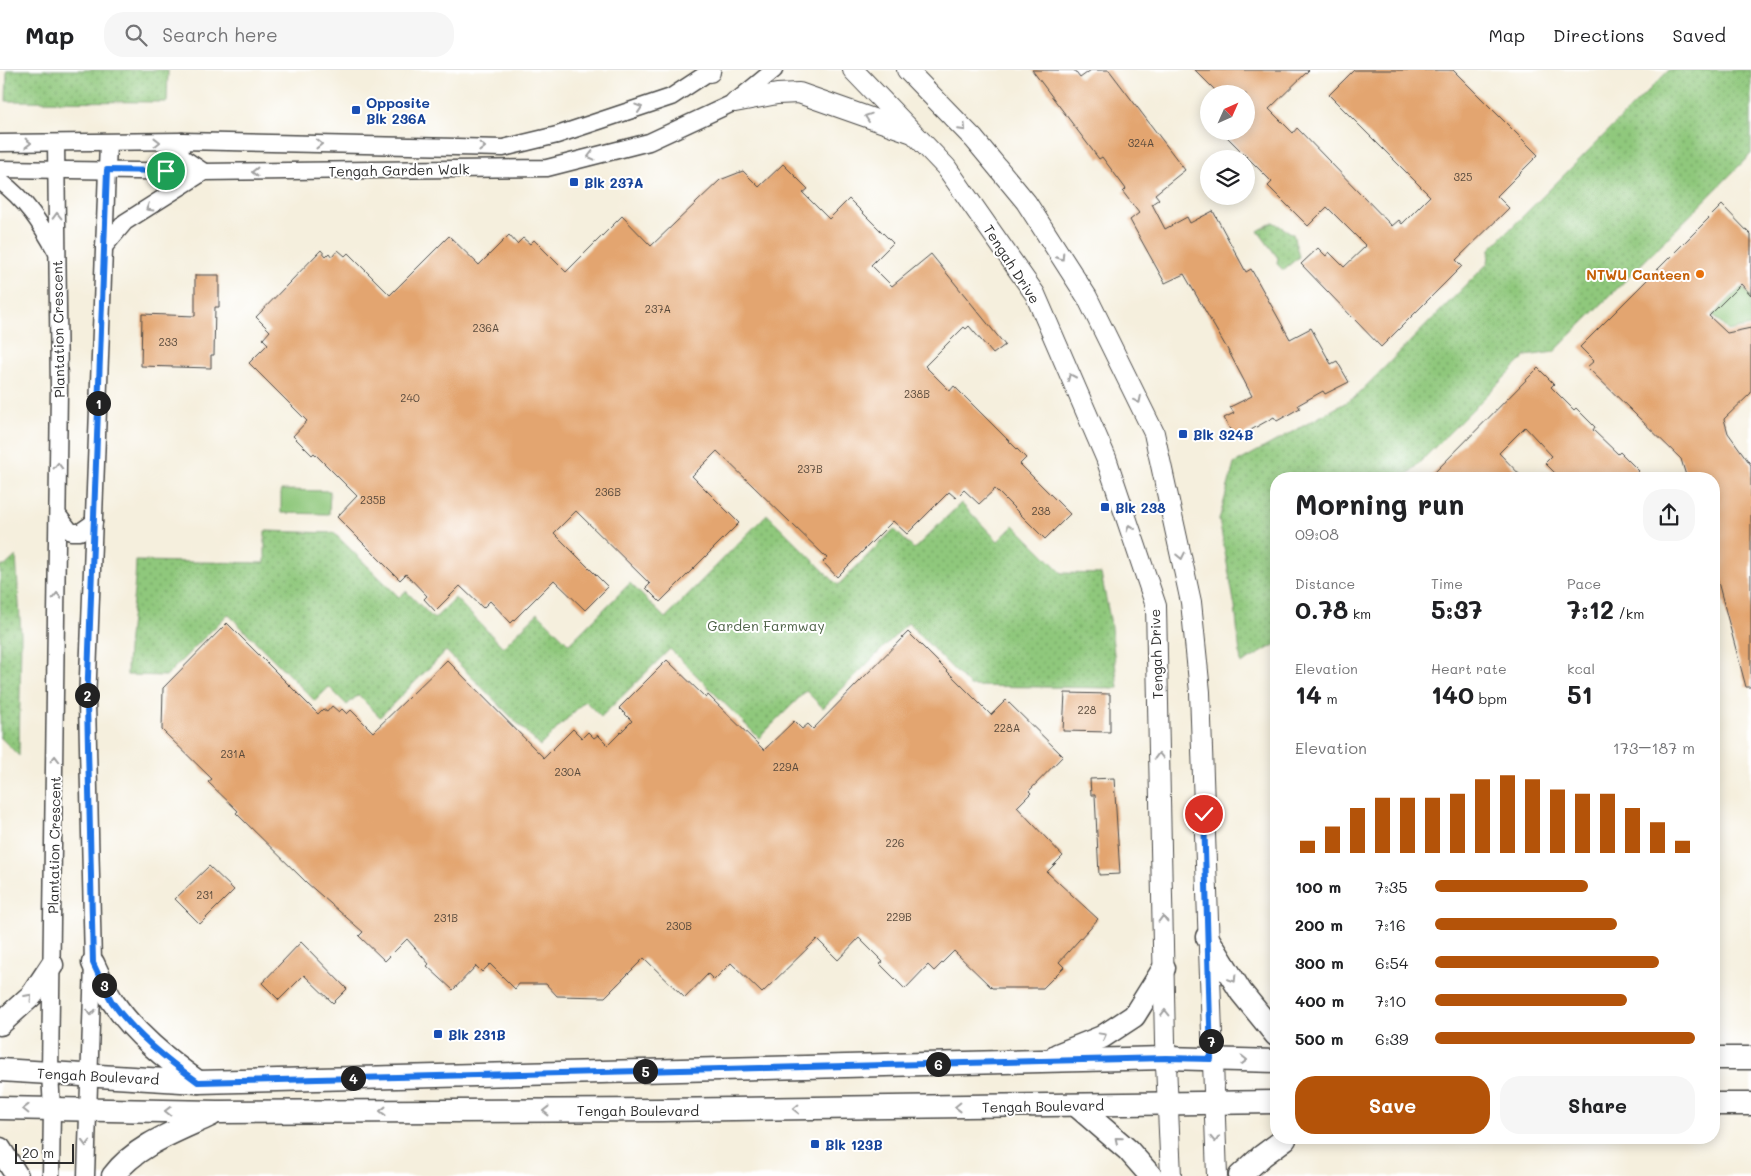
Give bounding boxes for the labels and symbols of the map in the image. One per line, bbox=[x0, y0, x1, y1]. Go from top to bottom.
north arrow bbox=[1200, 85, 1255, 140]
place label: Opposite Blk 236A bbox=[366, 93, 430, 128]
marker: Opposite Blk 236A bbox=[350, 104, 362, 116]
one-way arrow bbox=[634, 104, 642, 114]
one-way arrow bbox=[864, 113, 873, 123]
one-way arrow bbox=[957, 122, 966, 131]
house number: 324A bbox=[1128, 135, 1154, 150]
one-way arrow bbox=[154, 137, 161, 147]
one-way arrow bbox=[24, 138, 32, 148]
one-way arrow bbox=[316, 139, 324, 149]
one-way arrow bbox=[478, 142, 486, 152]
pin bbox=[145, 150, 187, 192]
one-way arrow bbox=[587, 150, 596, 161]
street label: Tengah Garden Walk bbox=[328, 159, 470, 181]
one-way arrow bbox=[251, 167, 259, 177]
house number: 325 bbox=[1454, 169, 1473, 184]
place label: Blk 237A bbox=[584, 173, 644, 192]
marker: Blk 237A bbox=[568, 176, 580, 188]
one-way arrow bbox=[145, 201, 154, 211]
one-way arrow bbox=[52, 212, 62, 220]
street label: Tengah Drive bbox=[979, 221, 1045, 307]
one-way arrow bbox=[1055, 252, 1065, 261]
street label: Plantation Crescent bbox=[47, 260, 69, 398]
place label: NTWU Canteen bbox=[1586, 265, 1690, 284]
marker: NTWU Canteen bbox=[1694, 268, 1706, 280]
house number: 237A bbox=[645, 301, 671, 316]
house number: 236A bbox=[473, 320, 499, 335]
house number: 233 bbox=[158, 334, 178, 349]
one-way arrow bbox=[1067, 373, 1078, 382]
house number: 238B bbox=[904, 386, 930, 401]
pin: 1 bbox=[86, 390, 110, 416]
house number: 240 bbox=[400, 390, 420, 405]
one-way arrow bbox=[1132, 395, 1142, 404]
place label: Blk 324B bbox=[1193, 425, 1253, 444]
marker: Blk 324B bbox=[1177, 428, 1189, 440]
house number: 237B bbox=[797, 461, 823, 476]
one-way arrow bbox=[53, 462, 63, 470]
house number: 236B bbox=[595, 484, 621, 499]
house number: 235B bbox=[360, 492, 386, 507]
place label: Blk 238 bbox=[1115, 498, 1166, 517]
marker: Blk 238 bbox=[1099, 501, 1111, 513]
house number: 238 bbox=[1031, 503, 1051, 518]
one-way arrow bbox=[1126, 525, 1136, 533]
one-way arrow bbox=[1175, 551, 1186, 560]
one-way arrow bbox=[51, 592, 62, 600]
street label: Tengah Drive bbox=[1145, 608, 1167, 700]
park label: Garden Farmway bbox=[707, 616, 825, 635]
pin: 2 bbox=[74, 682, 100, 708]
house number: 228 bbox=[1078, 702, 1097, 717]
house number: 228A bbox=[994, 720, 1020, 735]
house number: 231A bbox=[220, 746, 246, 761]
one-way arrow bbox=[1154, 752, 1164, 760]
one-way arrow bbox=[50, 755, 60, 762]
house number: 229A bbox=[773, 759, 799, 774]
house number: 230A bbox=[555, 764, 581, 779]
street label: Plantation Crescent bbox=[43, 776, 65, 914]
pin bbox=[1183, 793, 1225, 835]
house number: 226 bbox=[886, 835, 904, 850]
house number: 231 bbox=[196, 887, 214, 902]
house number: 229B bbox=[886, 909, 912, 924]
house number: 231B bbox=[434, 910, 458, 925]
one-way arrow bbox=[1157, 915, 1168, 923]
house number: 230B bbox=[666, 918, 692, 933]
pin: 3 bbox=[92, 972, 116, 998]
one-way arrow bbox=[1226, 973, 1236, 982]
one-way arrow bbox=[23, 993, 32, 1002]
one-way arrow bbox=[85, 1008, 96, 1016]
one-way arrow bbox=[1159, 1009, 1170, 1017]
place label: Blk 231B bbox=[448, 1025, 506, 1044]
marker: Blk 231B bbox=[432, 1028, 444, 1040]
pin: 7 bbox=[1198, 1028, 1224, 1054]
one-way arrow bbox=[1098, 1032, 1107, 1042]
pin: 6 bbox=[926, 1052, 950, 1076]
one-way arrow bbox=[1240, 1055, 1248, 1065]
pin: 5 bbox=[632, 1058, 658, 1084]
street label: Tengah Boulevard bbox=[36, 1063, 160, 1089]
pin: 4 bbox=[340, 1066, 366, 1090]
street label: Tengah Boulevard bbox=[982, 1095, 1104, 1117]
street label: Tengah Boulevard bbox=[577, 1101, 699, 1120]
one-way arrow bbox=[954, 1102, 962, 1112]
one-way arrow bbox=[22, 1104, 30, 1114]
one-way arrow bbox=[791, 1104, 799, 1114]
one-way arrow bbox=[164, 1106, 172, 1116]
one-way arrow bbox=[379, 1106, 386, 1116]
one-way arrow bbox=[541, 1106, 549, 1116]
place label: Blk 123B bbox=[825, 1135, 883, 1154]
one-way arrow bbox=[1210, 1136, 1220, 1143]
one-way arrow bbox=[1114, 1137, 1123, 1146]
marker: Blk 123B bbox=[809, 1138, 821, 1150]
one-way arrow bbox=[81, 1140, 91, 1147]
scale bar bbox=[15, 1141, 74, 1164]

